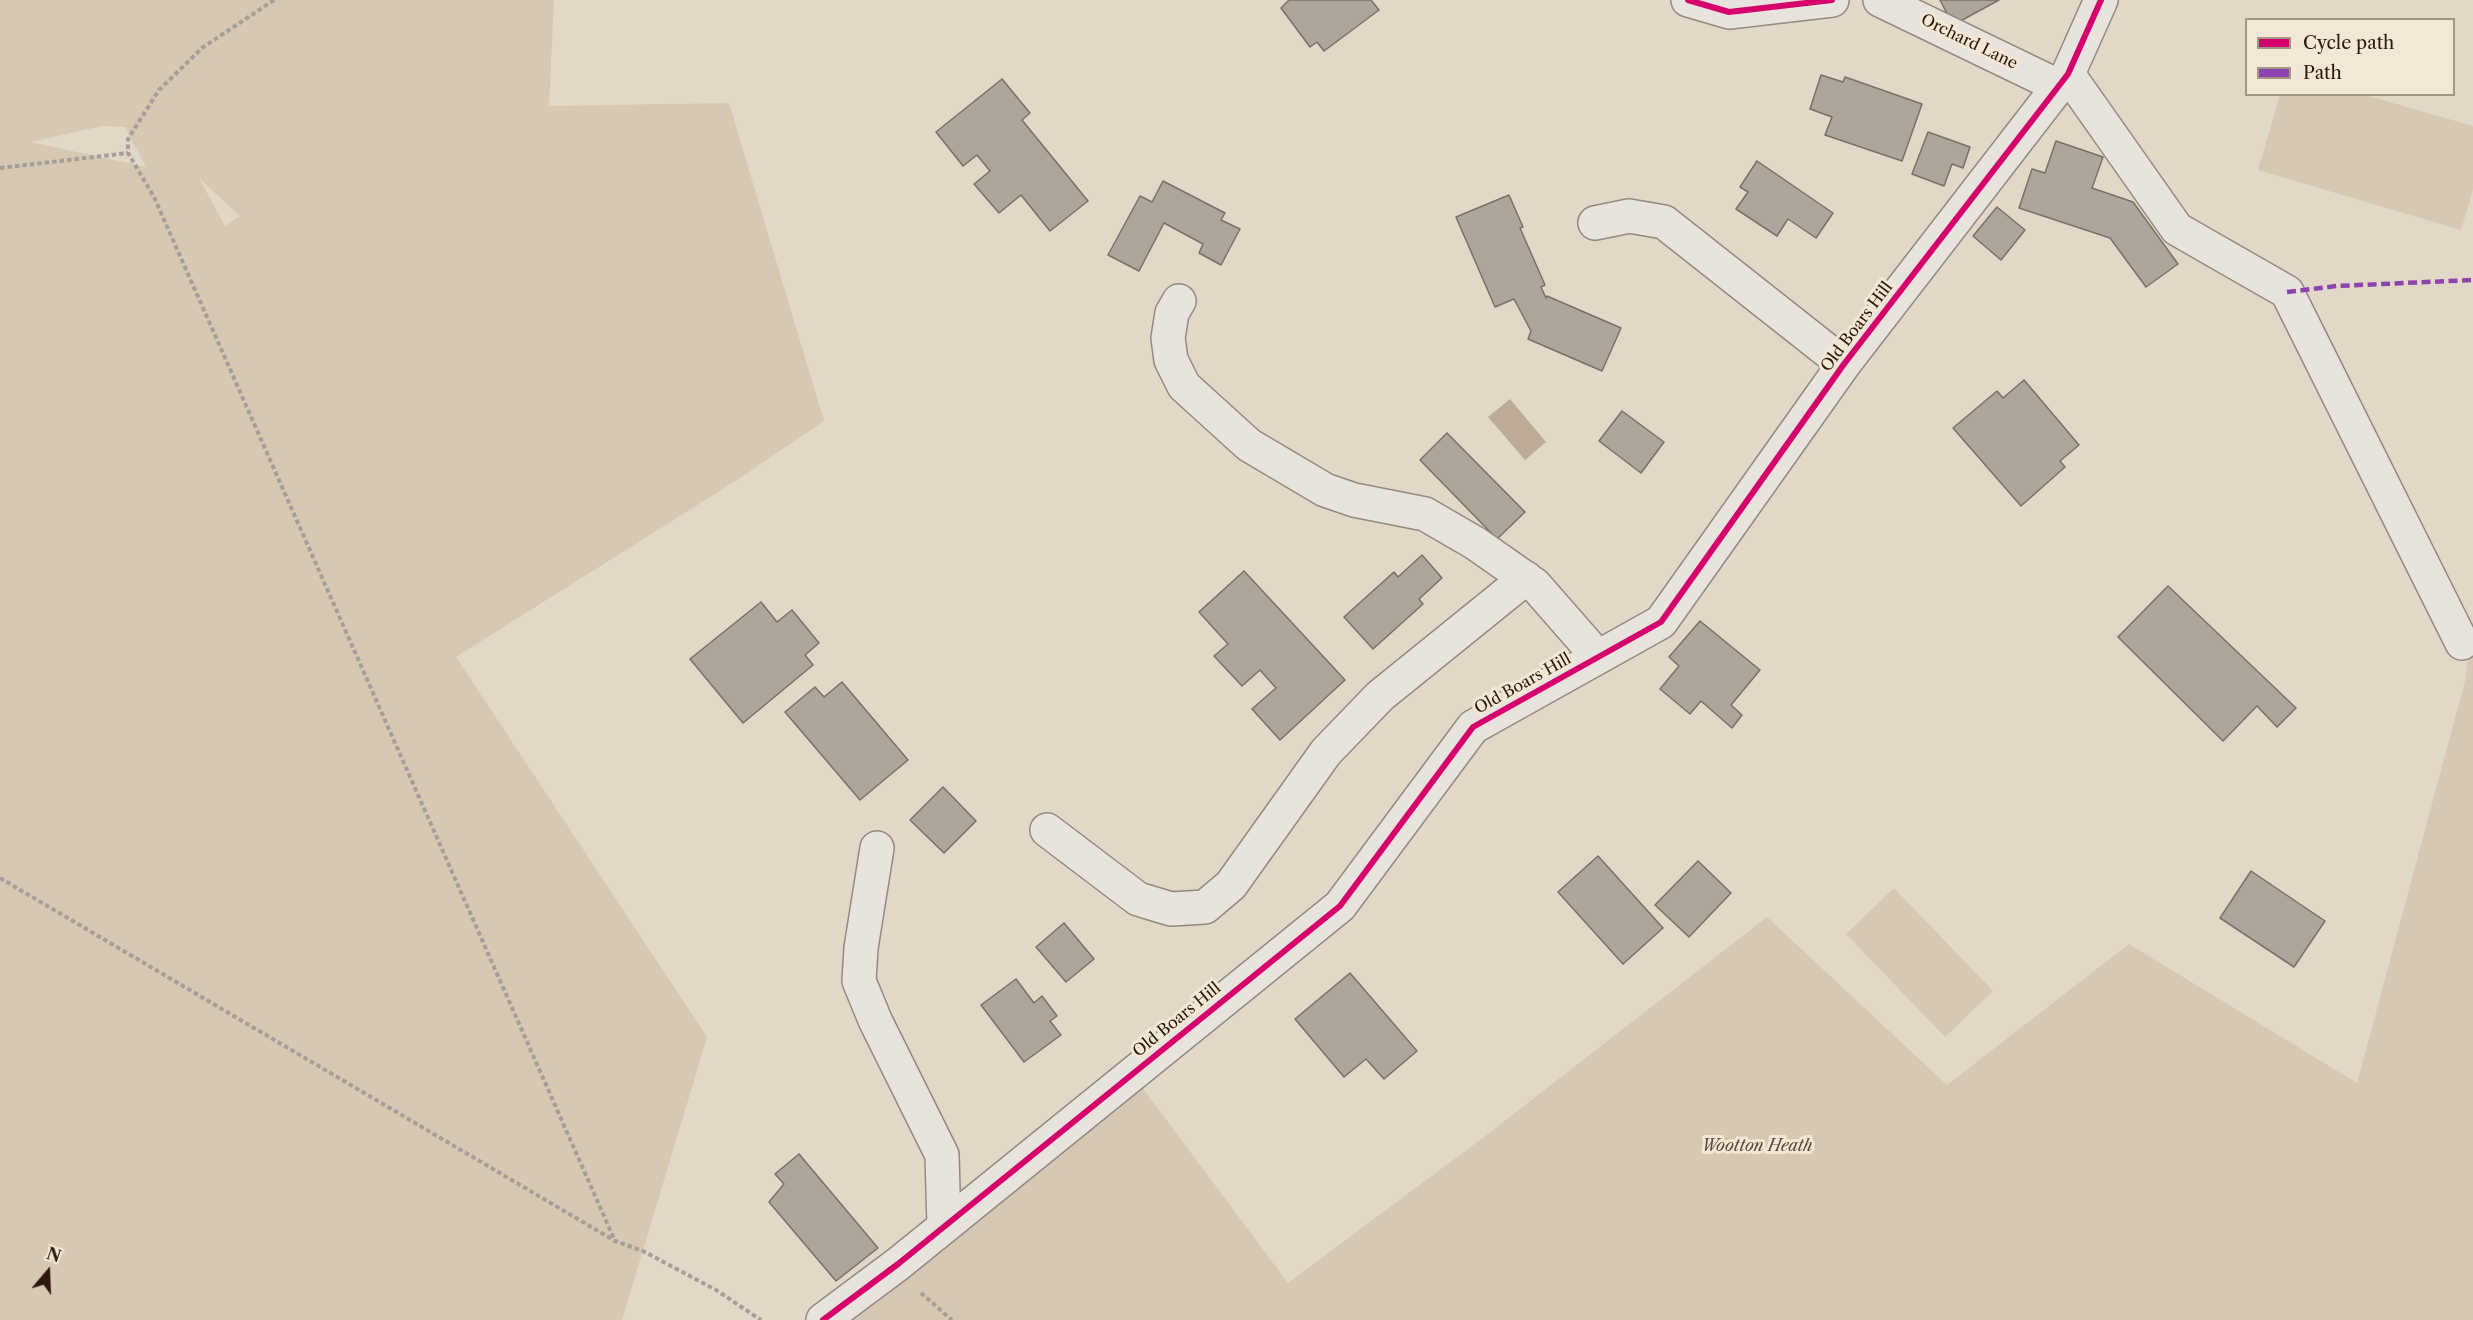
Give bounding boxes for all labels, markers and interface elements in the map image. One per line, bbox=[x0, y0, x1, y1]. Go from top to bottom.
street label: Orchard Lane bbox=[1918, 10, 2020, 74]
legend bbox=[2245, 18, 2455, 96]
text: Cycle path bbox=[2303, 32, 2394, 54]
text: Path bbox=[2303, 62, 2342, 84]
street label: Old Boars Hill bbox=[1817, 278, 1897, 376]
street label: Old Boars Hill bbox=[1471, 650, 1575, 718]
street label: Old Boars Hill bbox=[1129, 979, 1225, 1061]
park label: Wootton Heath bbox=[1702, 1136, 1812, 1156]
north arrow bbox=[18, 1242, 78, 1302]
text: N bbox=[44, 1243, 64, 1267]

